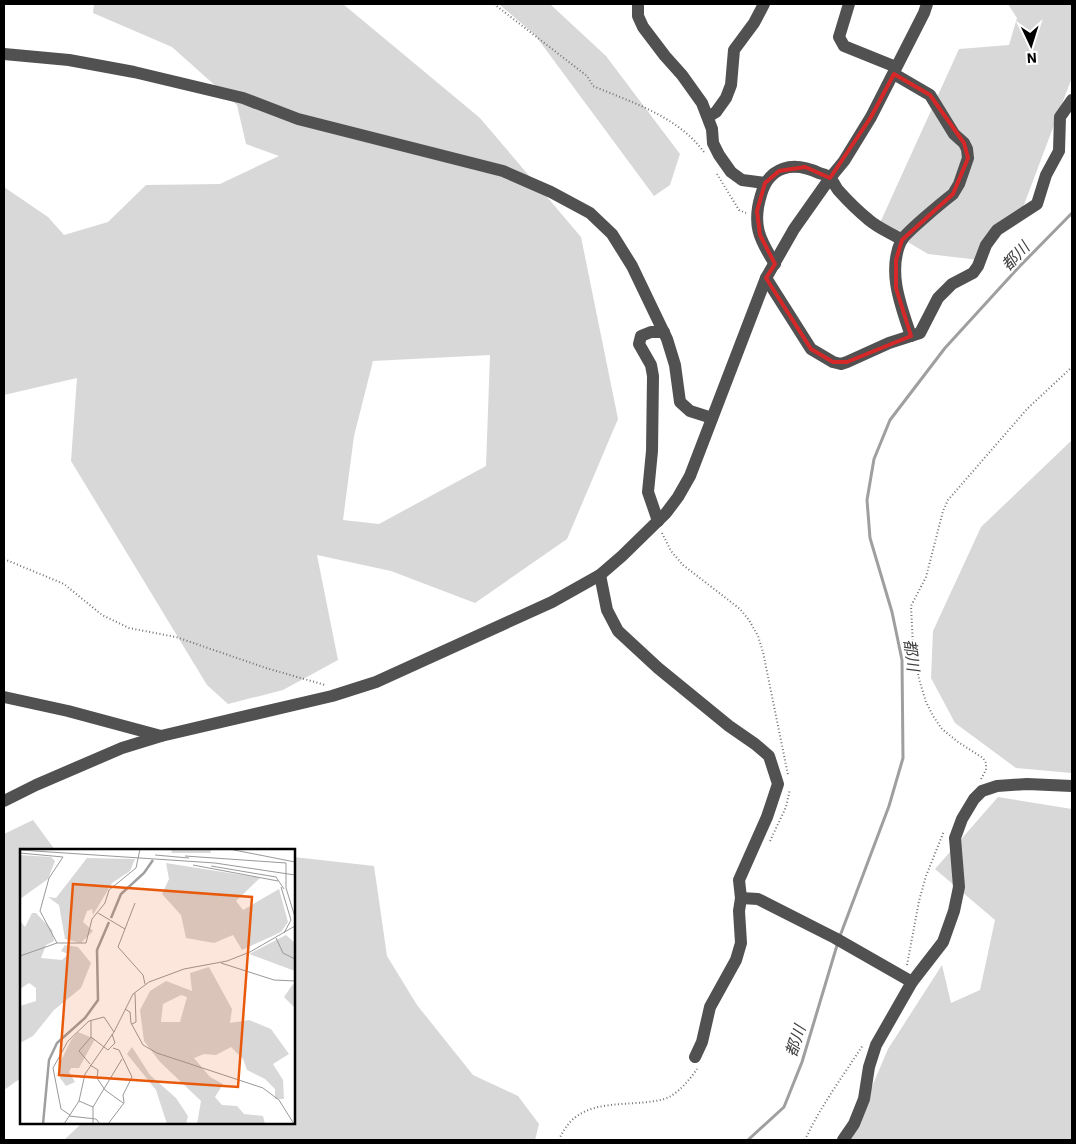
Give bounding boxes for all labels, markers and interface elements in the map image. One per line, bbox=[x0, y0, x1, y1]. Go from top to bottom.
north arrow bbox=[1006, 20, 1056, 70]
text: N bbox=[1026, 49, 1038, 67]
water label: 都川 bbox=[997, 236, 1035, 275]
water label: 都川 bbox=[900, 638, 924, 674]
inset map bbox=[20, 849, 295, 1124]
water label: 都川 bbox=[781, 1021, 810, 1059]

